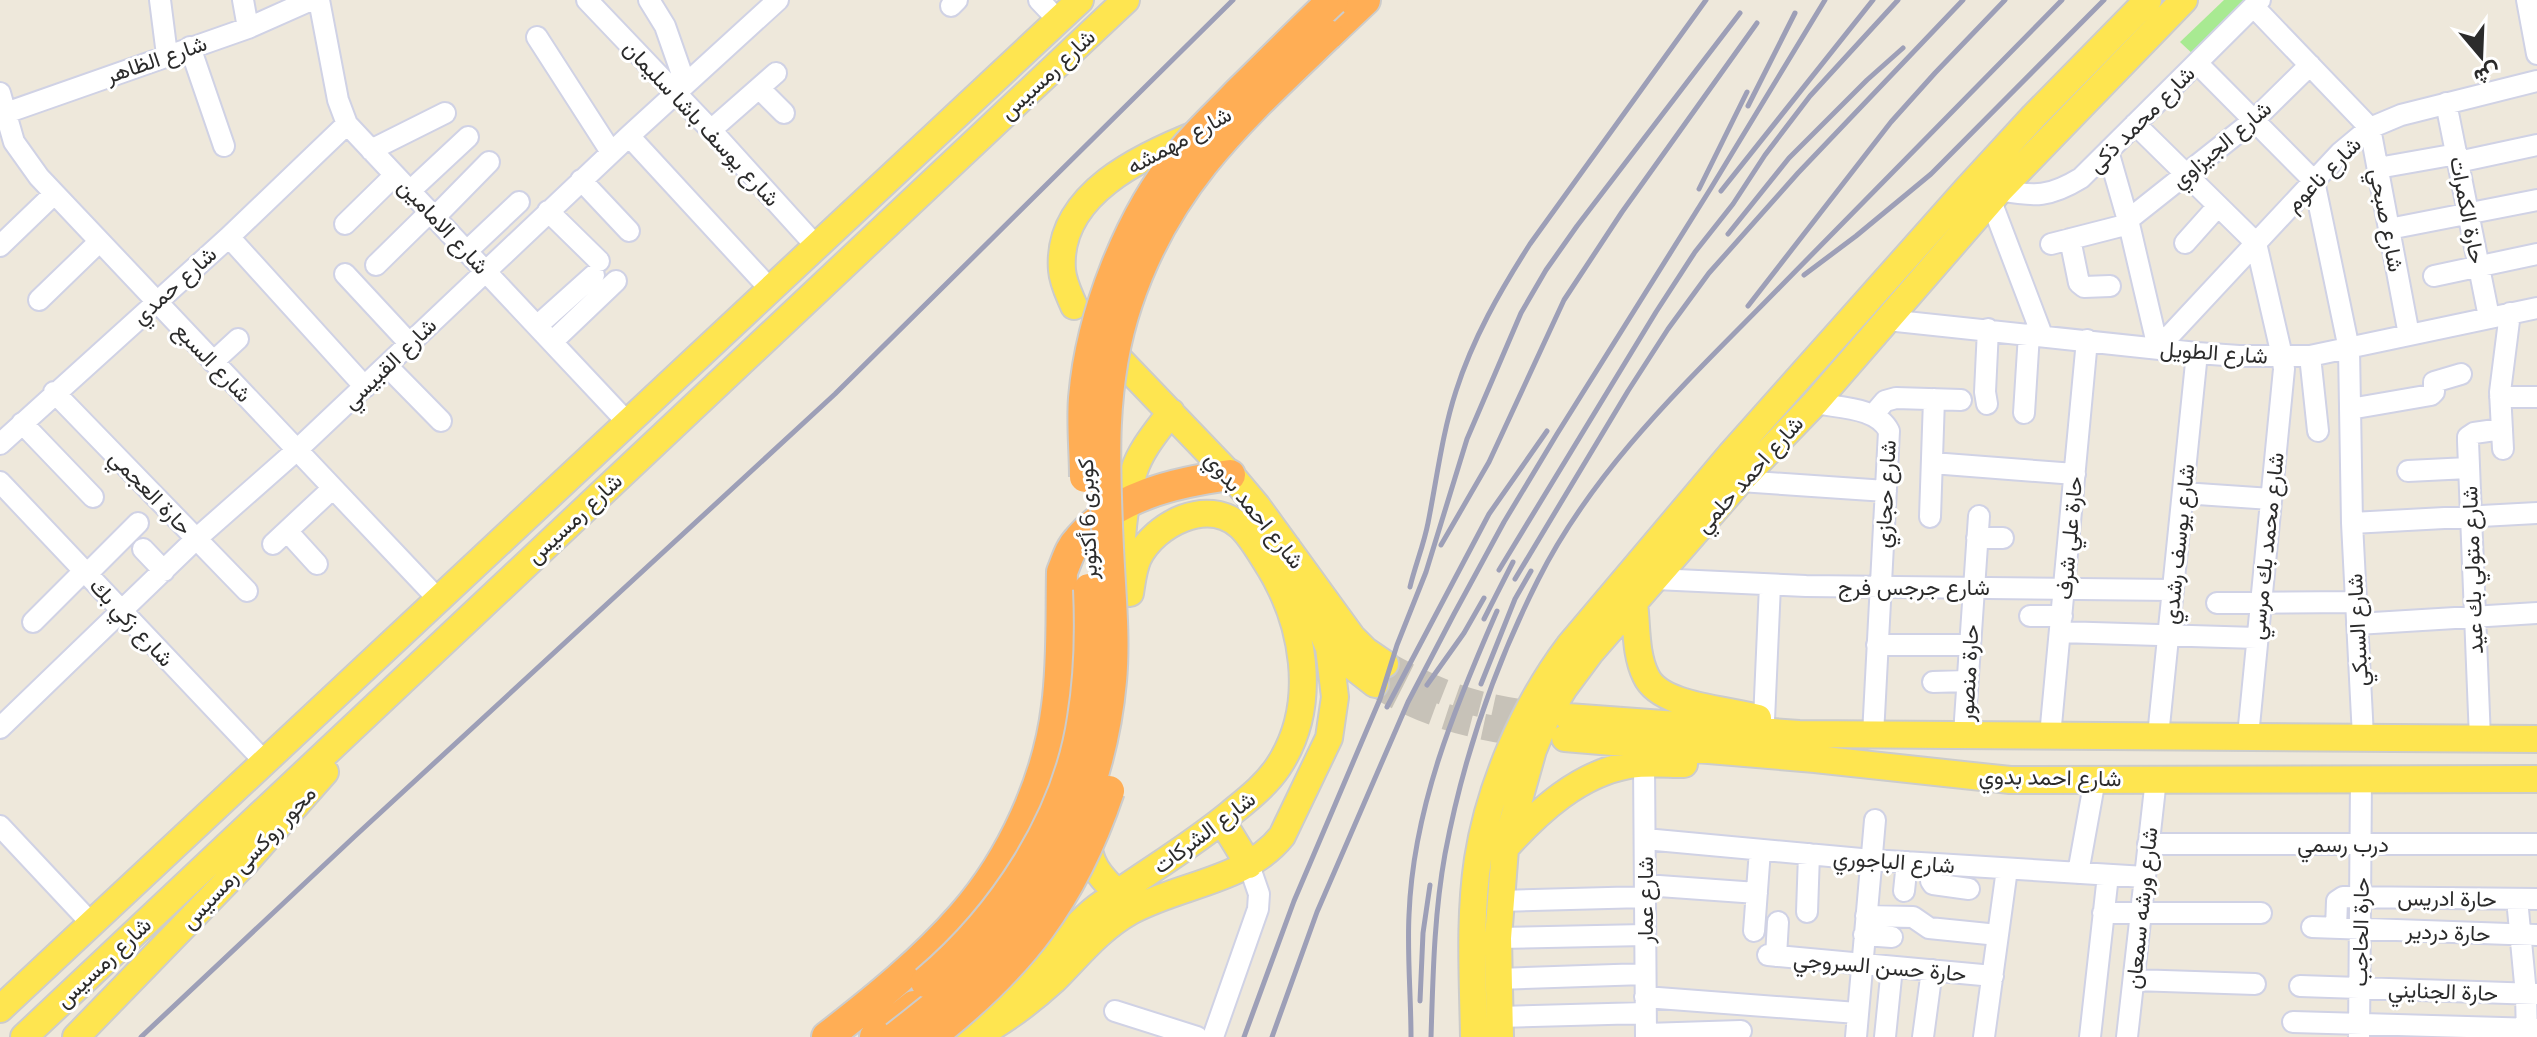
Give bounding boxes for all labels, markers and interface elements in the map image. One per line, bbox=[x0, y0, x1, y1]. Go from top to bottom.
north arrow bbox=[2441, 16, 2521, 96]
street label: شارع رمسيس bbox=[994, 23, 1101, 126]
street label: شارع الظاهر bbox=[101, 30, 211, 91]
street label: شارع يوسف باشا سليمان bbox=[617, 35, 786, 213]
text: ش bbox=[2470, 57, 2504, 92]
street label: شارع محمد ذكى bbox=[2082, 60, 2201, 179]
street label: شارع الجيزاوي bbox=[2166, 95, 2280, 198]
street label: شارع مهمشه bbox=[1122, 101, 1237, 181]
street label: شارع ناعوم bbox=[2280, 131, 2368, 219]
street label: حارة الكمرات bbox=[2444, 154, 2491, 266]
street label: شارع صبحي bbox=[2358, 166, 2410, 275]
street label: شارع الامامين bbox=[392, 173, 495, 281]
street label: شارع حمدي bbox=[127, 240, 225, 334]
street label: شارع القبيسي bbox=[337, 312, 446, 419]
street label: شارع السبع bbox=[167, 317, 257, 409]
street label: شارع الطويل bbox=[2159, 335, 2269, 371]
street label: شارع احمد حلمي bbox=[1690, 410, 1813, 542]
street label: شارع حجازي bbox=[1869, 439, 1907, 549]
street label: حارة العجمي bbox=[100, 444, 198, 544]
street label: شارع احمد بدوي bbox=[1195, 446, 1310, 577]
street label: شارع محمد بك مرسي bbox=[2243, 451, 2295, 642]
street label: كوبرى 6 أكتوبر bbox=[1072, 458, 1103, 581]
street label: شارع يوسف رشدي bbox=[2157, 463, 2205, 626]
street label: شارع رمسيس bbox=[521, 467, 628, 570]
street label: حارة علي شرف bbox=[2051, 475, 2093, 601]
street label: شارع متولي بك عيد bbox=[2456, 485, 2494, 655]
street label: شارع زكي بك bbox=[80, 572, 179, 676]
street label: شارع السبكي bbox=[2341, 573, 2379, 687]
street label: شارع جرجس فرج bbox=[1838, 574, 1990, 602]
street label: حارة منصور bbox=[1952, 624, 1985, 723]
street label: شارع احمد بدوي bbox=[1978, 763, 2122, 797]
street label: محور روكسى رمسيس bbox=[175, 780, 322, 935]
street label: شارع الشركات bbox=[1148, 785, 1261, 880]
street label: شارع ورشه سمعان bbox=[2120, 826, 2164, 990]
street label: درب رسمي bbox=[2297, 831, 2389, 863]
street label: شارع الباجوري bbox=[1832, 844, 1956, 884]
street label: شارع عمار bbox=[1632, 856, 1660, 945]
street label: حارة الحاجب bbox=[2346, 877, 2375, 987]
street label: حارة ادريس bbox=[2397, 884, 2497, 913]
street label: شارع رمسيس bbox=[50, 911, 157, 1014]
street label: حارة دردير bbox=[2404, 917, 2491, 947]
street label: حارة حسن السروجي bbox=[1792, 945, 1968, 992]
street label: حارة الجنايني bbox=[2387, 976, 2498, 1012]

